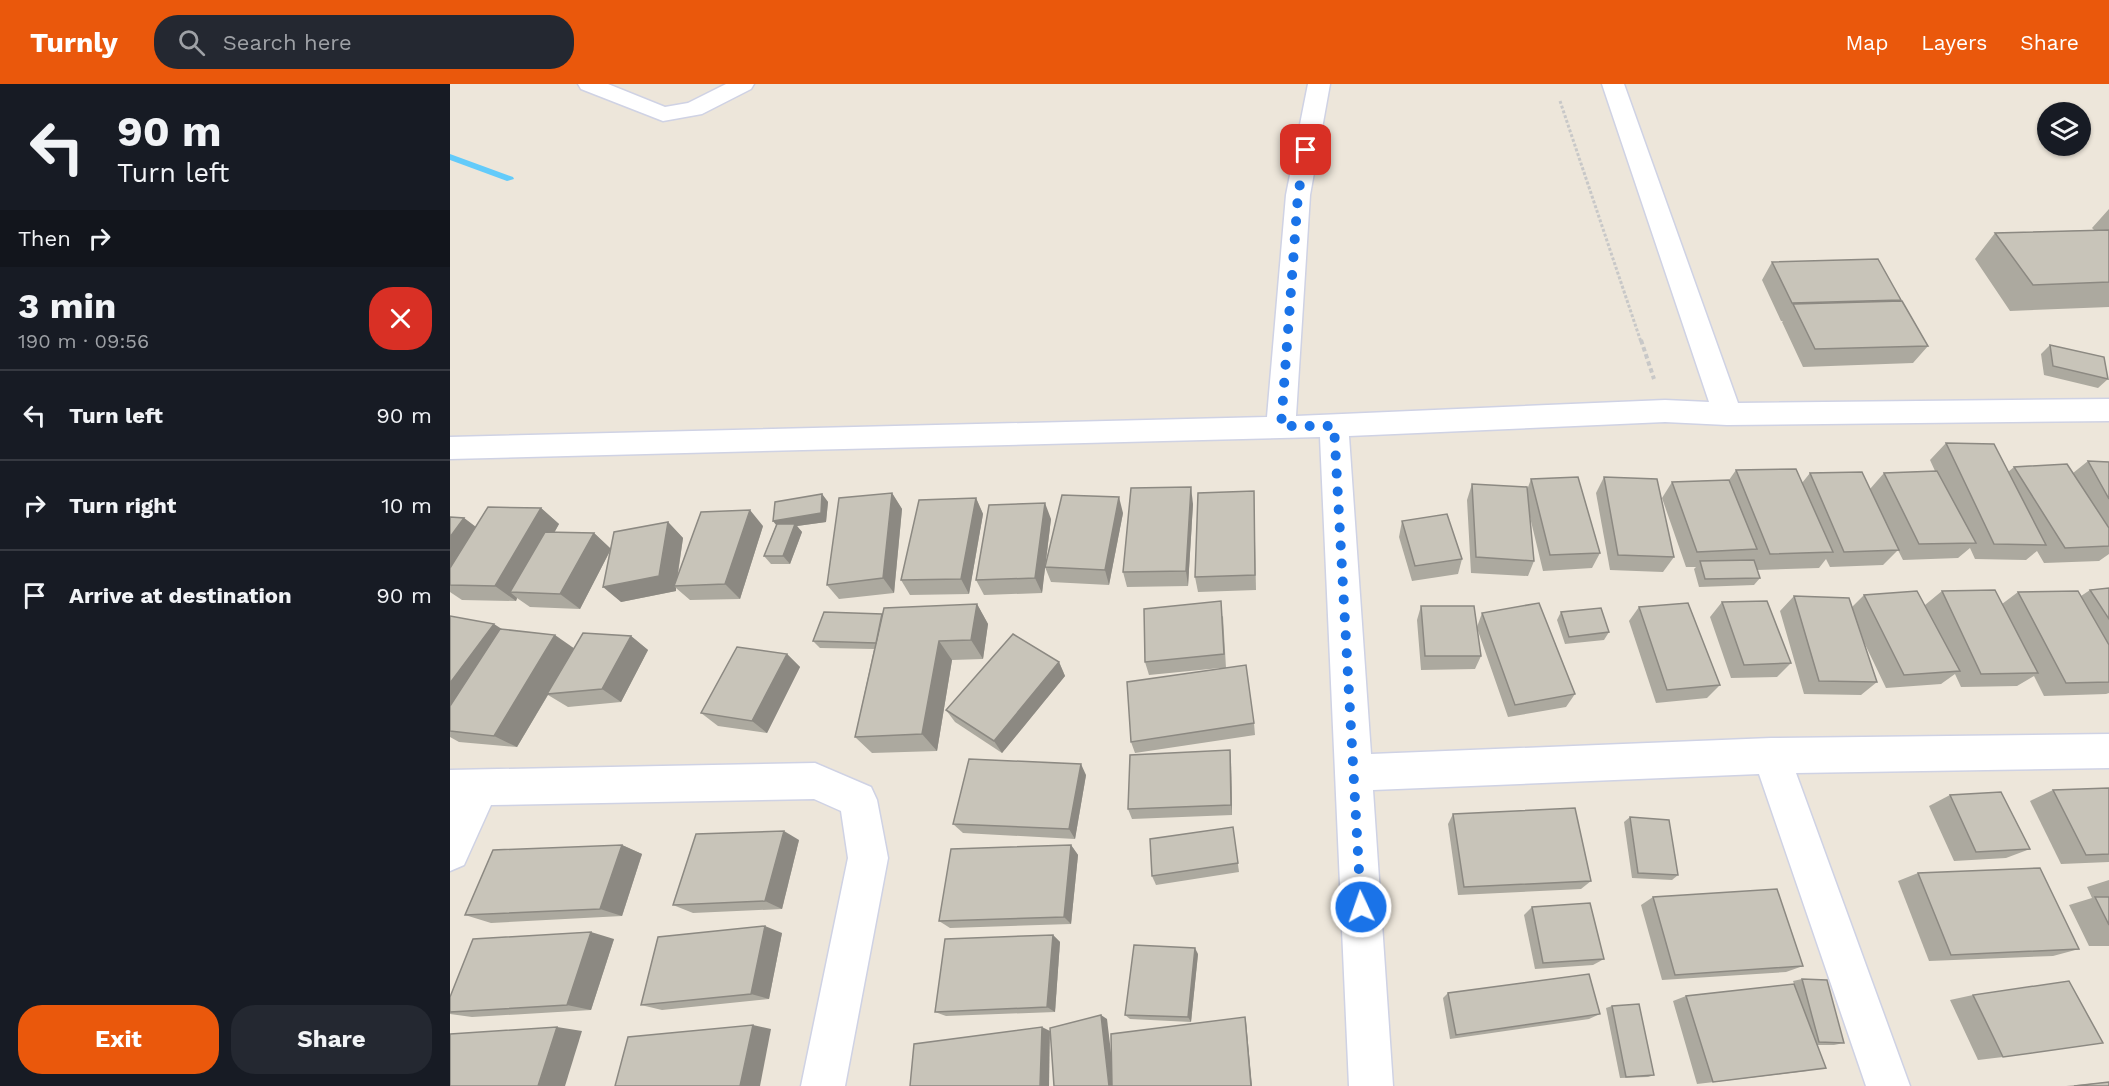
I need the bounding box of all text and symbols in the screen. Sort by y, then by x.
search box [154,15,574,69]
text: Turnly [30,26,118,59]
icon: search [175,26,208,59]
text: Search here [223,30,352,55]
text: Map [1845,30,1888,55]
text: Layers [1921,30,1987,55]
text: Share [2020,30,2079,55]
map controls [2037,102,2091,156]
button: layers [2037,102,2091,156]
text: 90 m [117,107,221,156]
icon: left [18,108,96,186]
pin [1280,124,1331,175]
icon: arrive [1289,133,1322,166]
text: Turn left [117,157,229,189]
icon: right [83,222,116,255]
text: Then [18,226,71,251]
text: 3 min [18,285,116,327]
button: close [369,287,432,350]
text: 190 m · 09:56 [18,329,149,353]
icon: left [18,399,51,432]
text: Turn left [69,403,163,428]
text: 90 m [376,403,432,428]
icon: right [18,489,51,522]
text: Turn right [69,493,176,518]
text: 10 m [381,493,432,518]
icon: arrive [18,579,51,612]
text: Arrive at destination [69,583,292,608]
text: 90 m [376,583,432,608]
position arrow [1329,875,1393,939]
button: Exit [18,1005,219,1074]
button: Share [231,1005,432,1074]

